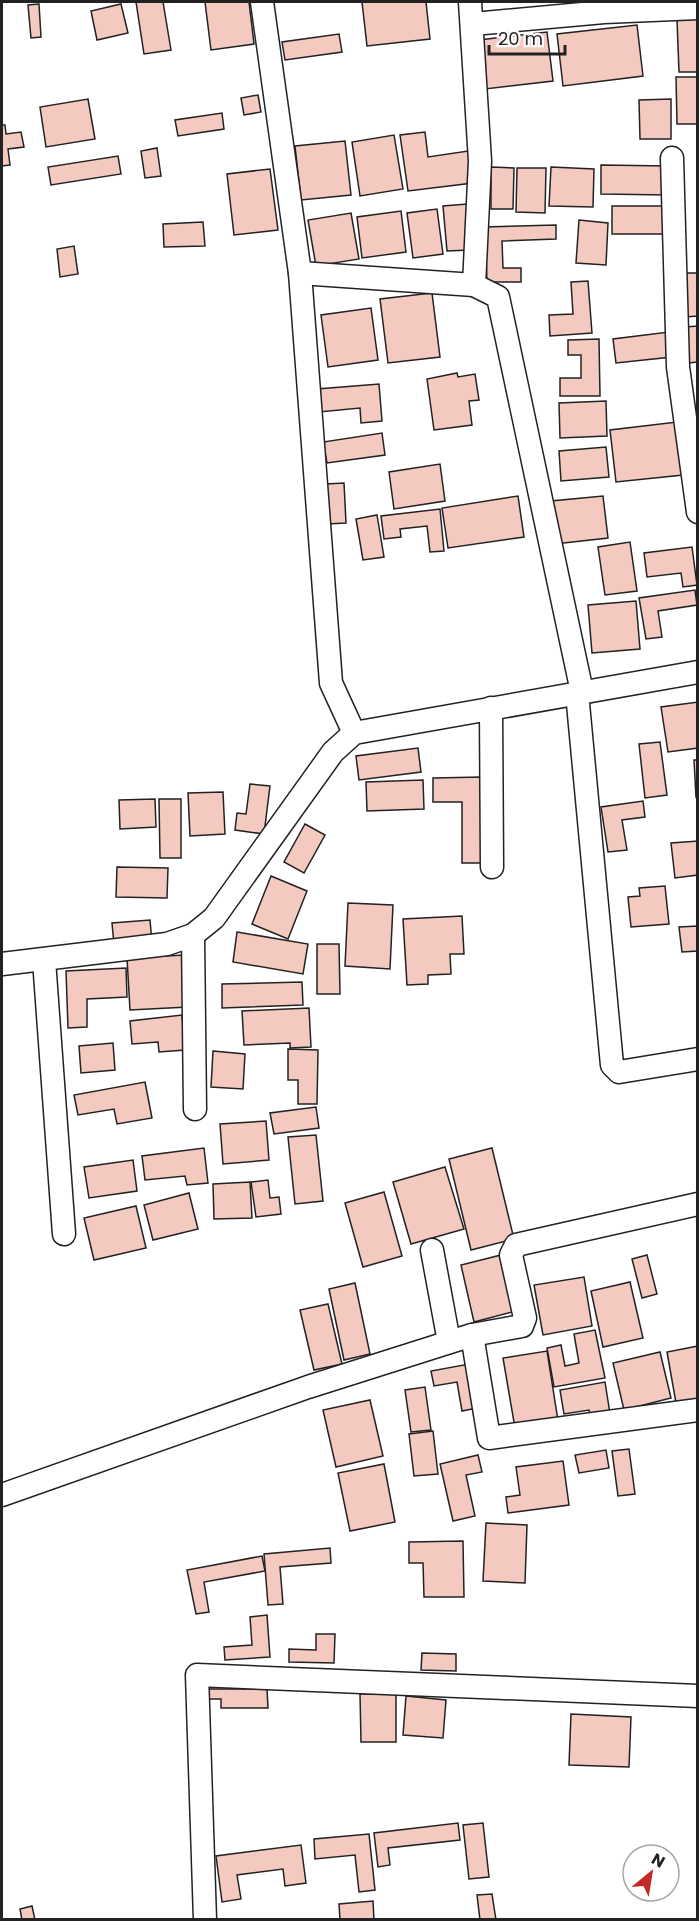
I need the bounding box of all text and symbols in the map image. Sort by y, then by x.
scale bar [489,18,566,56]
text: 20 m [498,26,543,51]
north arrow [621,1843,681,1903]
text: N [647,1847,669,1873]

